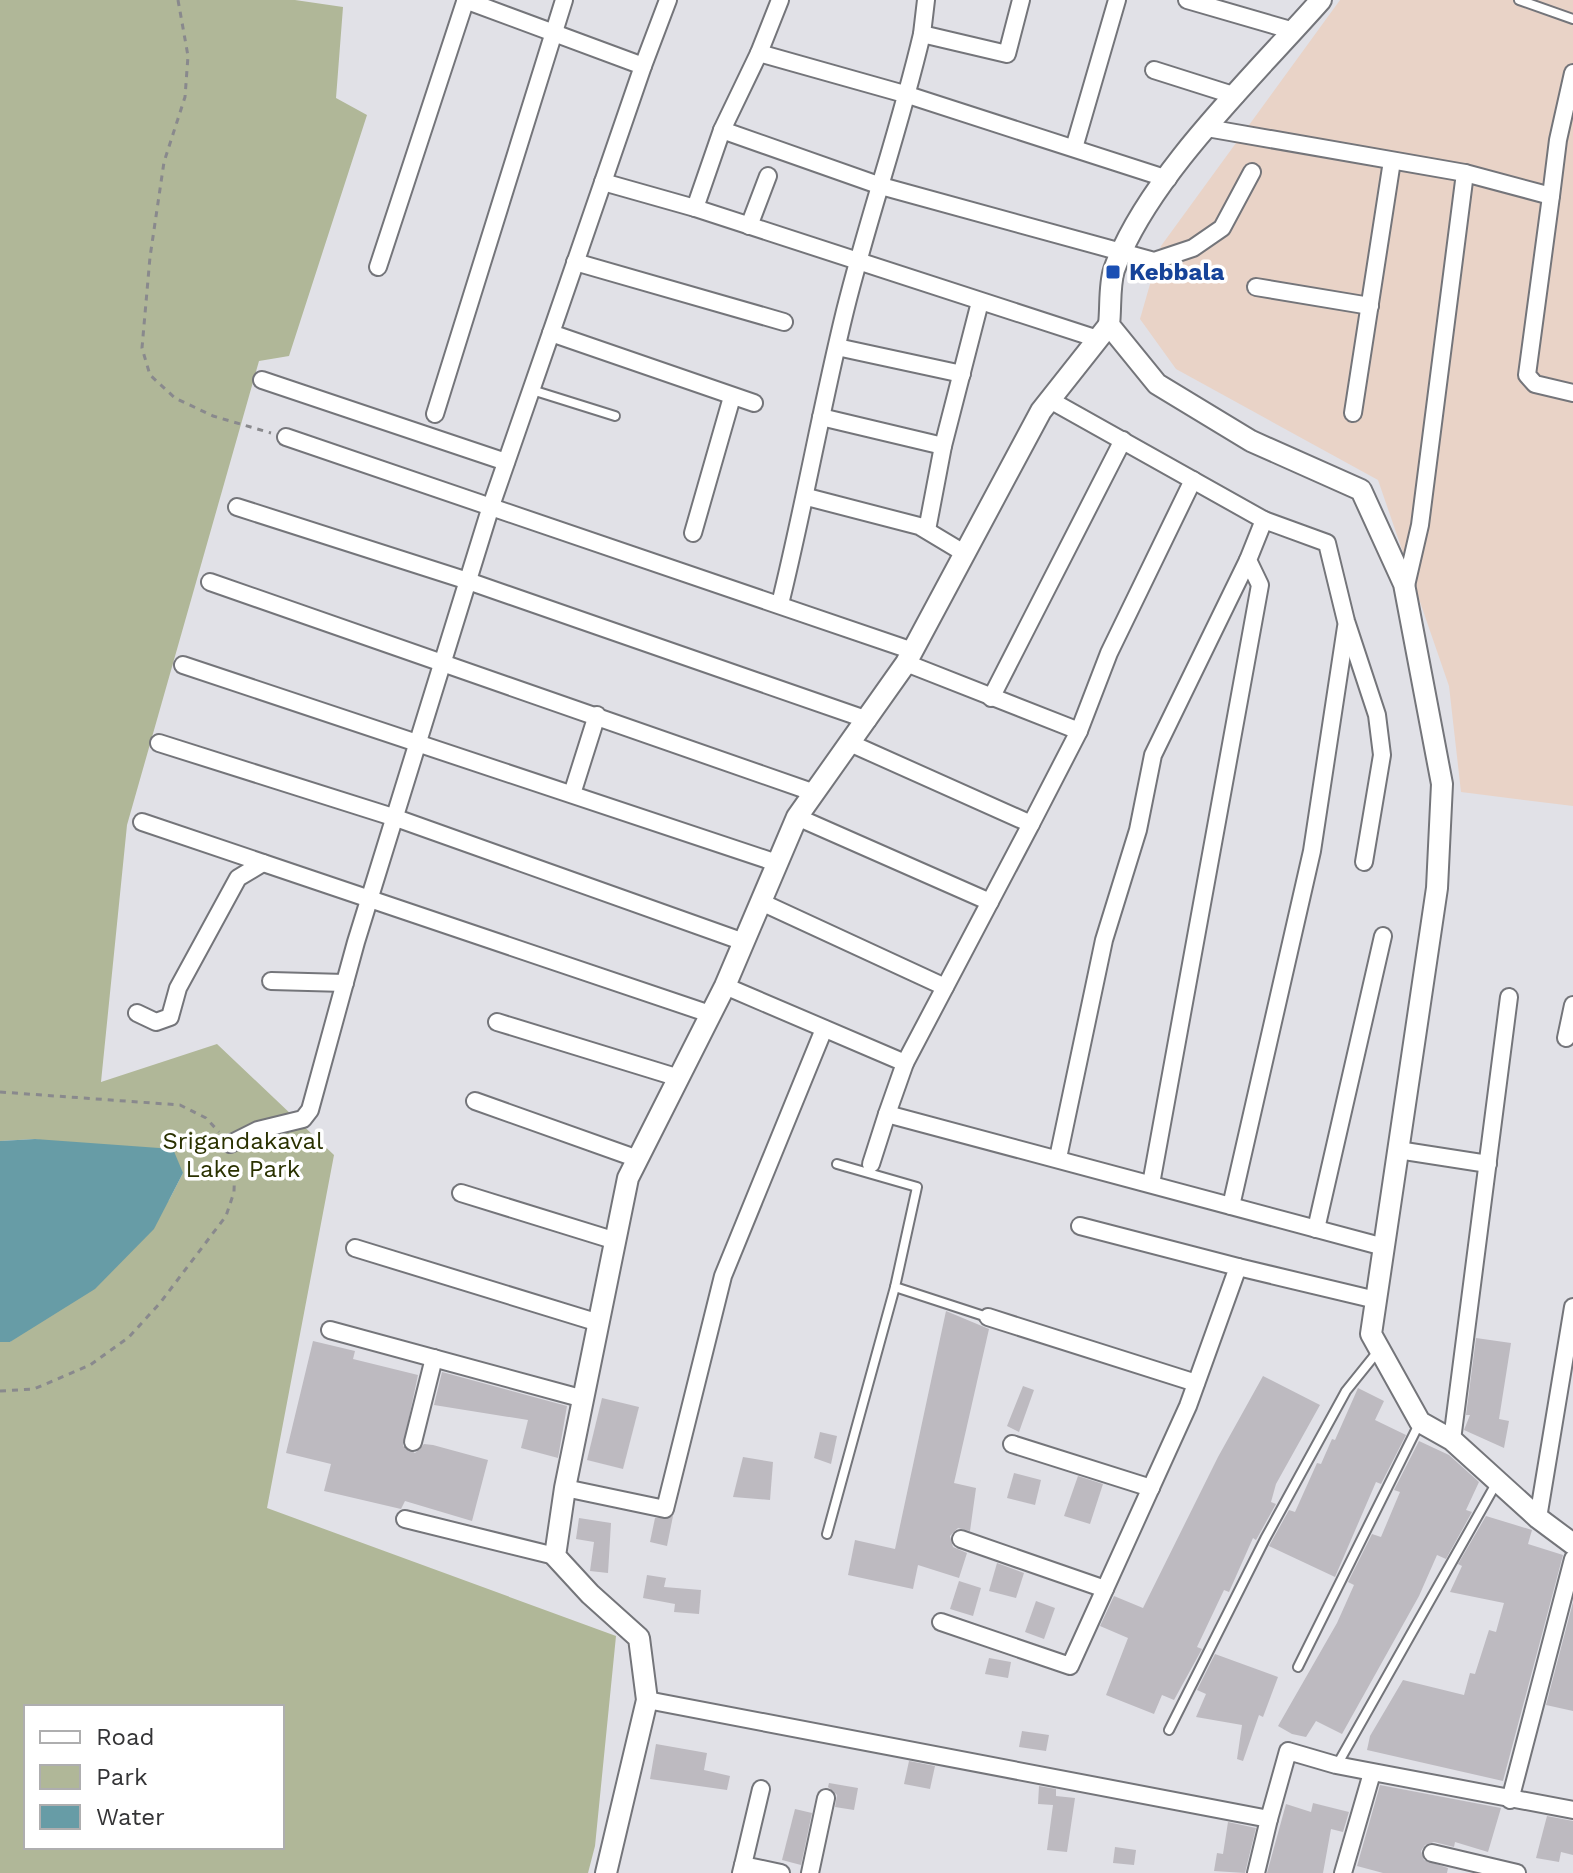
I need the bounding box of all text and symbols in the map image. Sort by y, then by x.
place label: Kebbala [1129,258,1224,286]
marker: Kebbala [1104,263,1122,281]
park label: Srigandakaval Lake Park [163,1127,324,1183]
legend [24,1705,284,1849]
text: Road [96,1723,155,1751]
text: Park [96,1763,148,1791]
text: Water [96,1803,165,1831]

